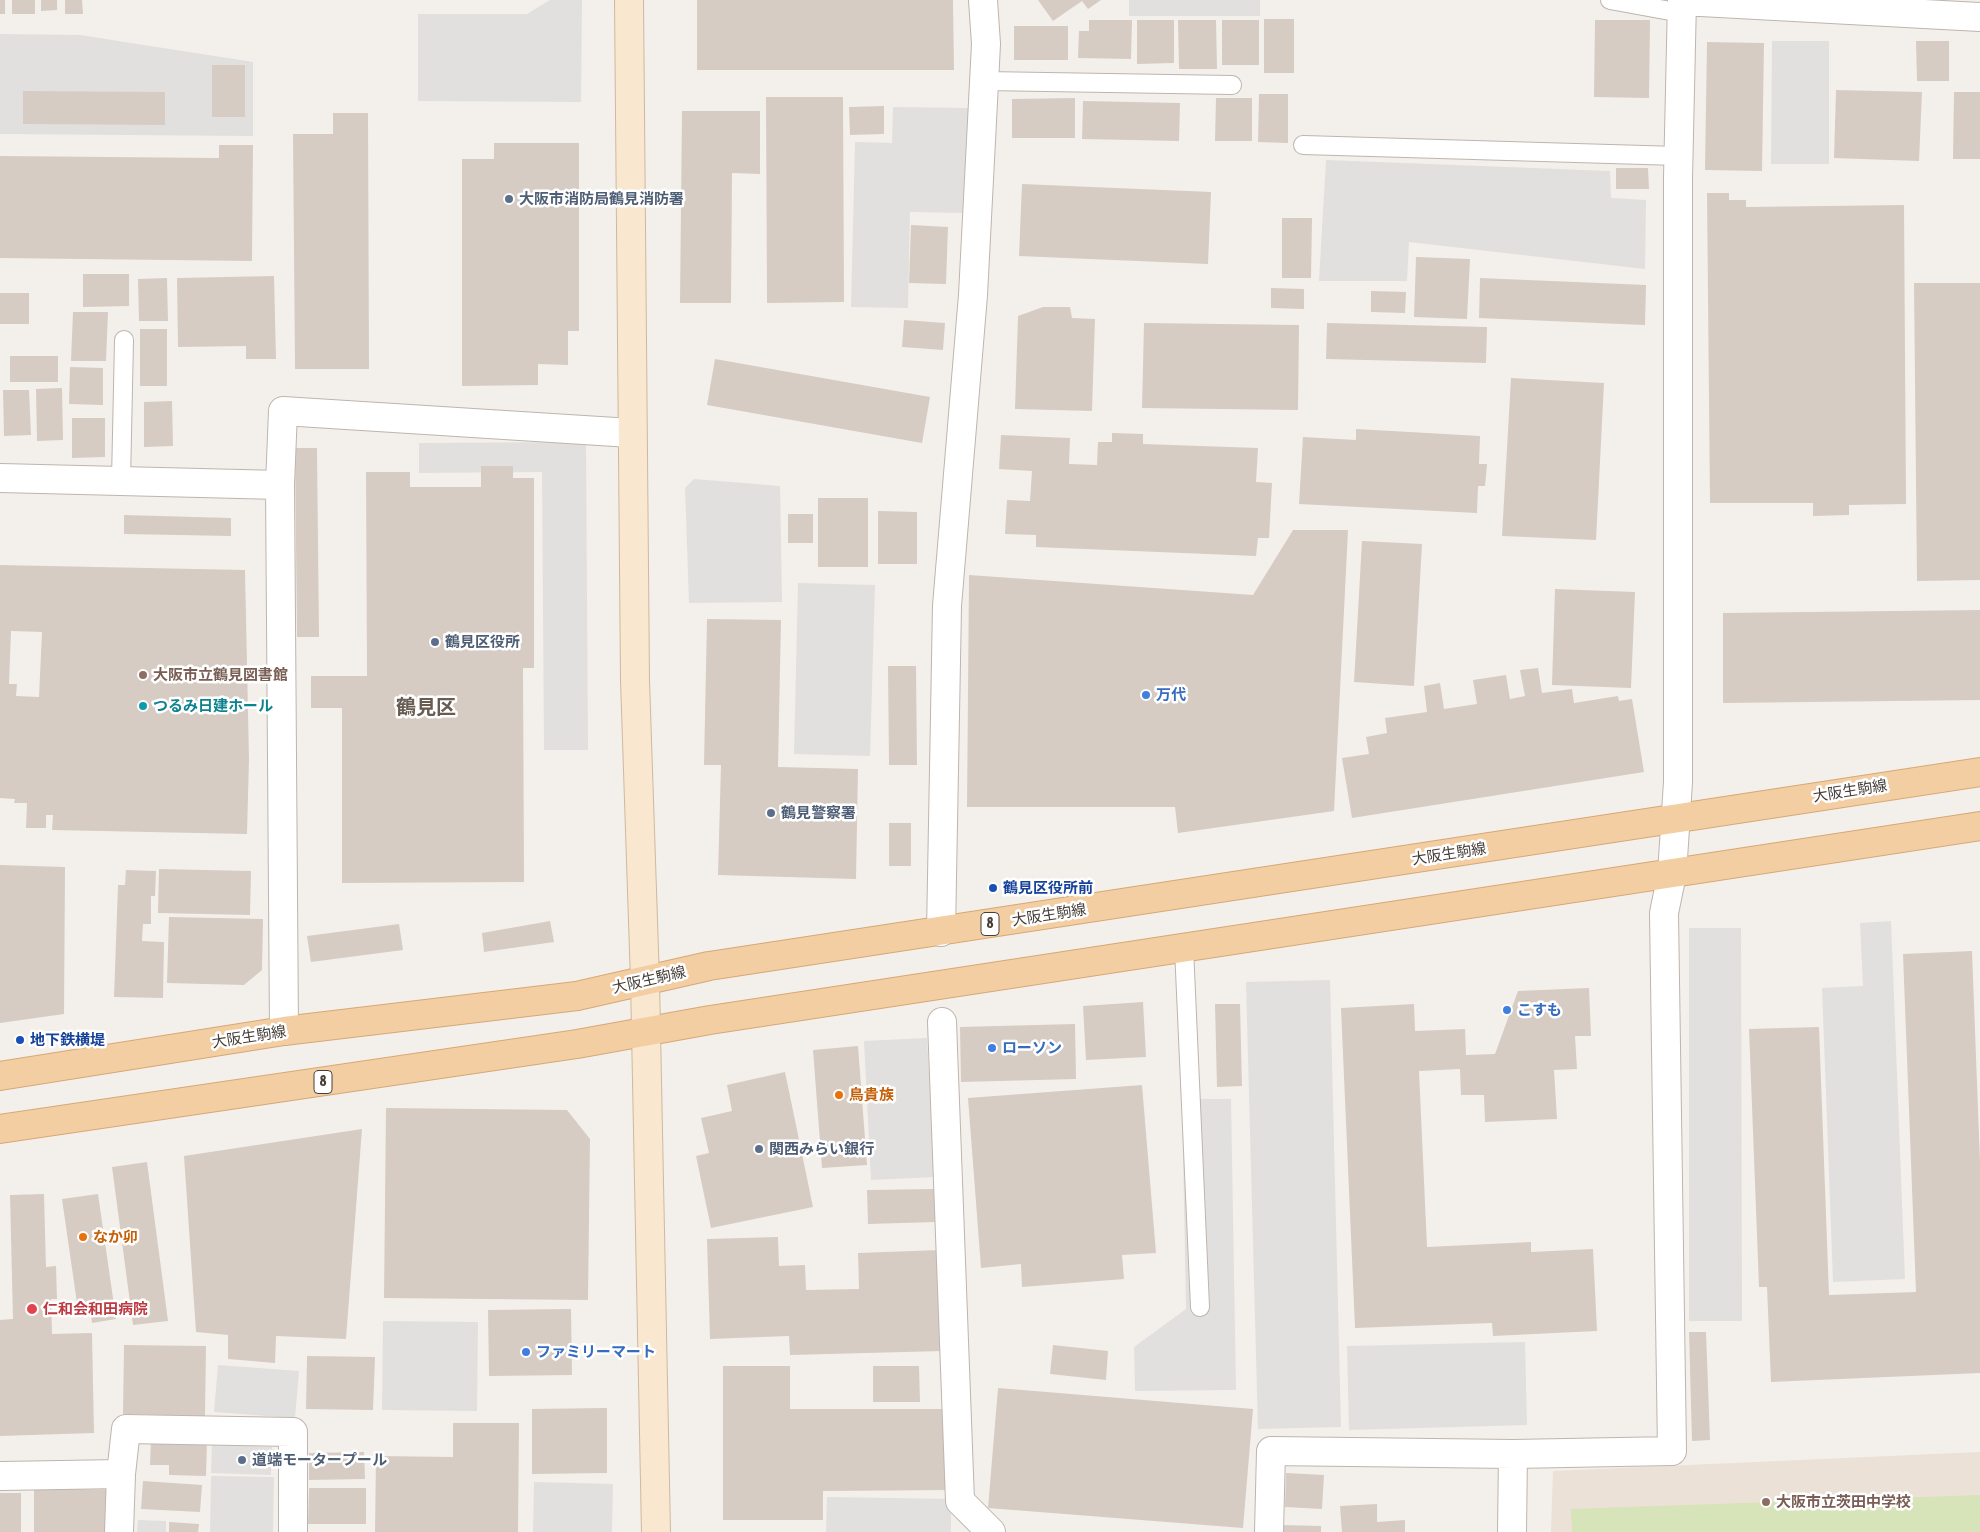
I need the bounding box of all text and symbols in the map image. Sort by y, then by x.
place label: 大阪市消防局鶴見消防署 [519,190,684,208]
marker: 大阪市消防局鶴見消防署 [503,193,515,205]
place label: 鶴見区役所 [445,633,520,651]
marker: 鶴見区役所 [429,636,441,648]
place label: 大阪市立鶴見図書館 [153,666,288,684]
marker: 大阪市立鶴見図書館 [137,669,149,681]
place label: 万代 [1156,686,1186,704]
marker: 万代 [1140,689,1152,701]
district label: 鶴見区 [396,696,456,720]
place label: つるみ日建ホール [153,697,273,715]
marker: つるみ日建ホール [137,700,149,712]
street label: 大阪生駒線 [1812,776,1888,806]
place label: 鶴見警察署 [781,804,856,822]
marker: 鶴見警察署 [765,807,777,819]
street label: 大阪生駒線 [1411,839,1487,869]
place label: 鶴見区役所前 [1003,879,1093,897]
marker: 鶴見区役所前 [987,882,999,894]
street label: 大阪生駒線 [1011,900,1087,930]
road number: 8 [981,912,999,936]
street label: 大阪生駒線 [610,963,688,997]
place label: こすも [1517,1001,1562,1019]
marker: こすも [1501,1004,1513,1016]
street label: 大阪生駒線 [211,1022,287,1052]
place label: 地下鉄横堤 [30,1031,105,1049]
marker: 地下鉄横堤 [14,1034,26,1046]
place label: ローソン [1002,1039,1062,1057]
marker: ローソン [986,1042,998,1054]
road number: 8 [314,1070,332,1094]
place label: 鳥貴族 [849,1086,894,1104]
marker: 鳥貴族 [833,1089,845,1101]
place label: 関西みらい銀行 [769,1140,874,1158]
marker: 関西みらい銀行 [753,1143,765,1155]
place label: なか卯 [93,1228,138,1246]
marker: なか卯 [77,1231,89,1243]
place label: 仁和会和田病院 [43,1300,148,1318]
marker: 仁和会和田病院 [25,1302,39,1316]
place label: ファミリーマート [536,1343,656,1361]
marker: ファミリーマート [520,1346,532,1358]
place label: 道端モータープール [252,1451,387,1469]
marker: 道端モータープール [236,1454,248,1466]
place label: 大阪市立茨田中学校 [1776,1493,1911,1511]
marker: 大阪市立茨田中学校 [1760,1496,1772,1508]

